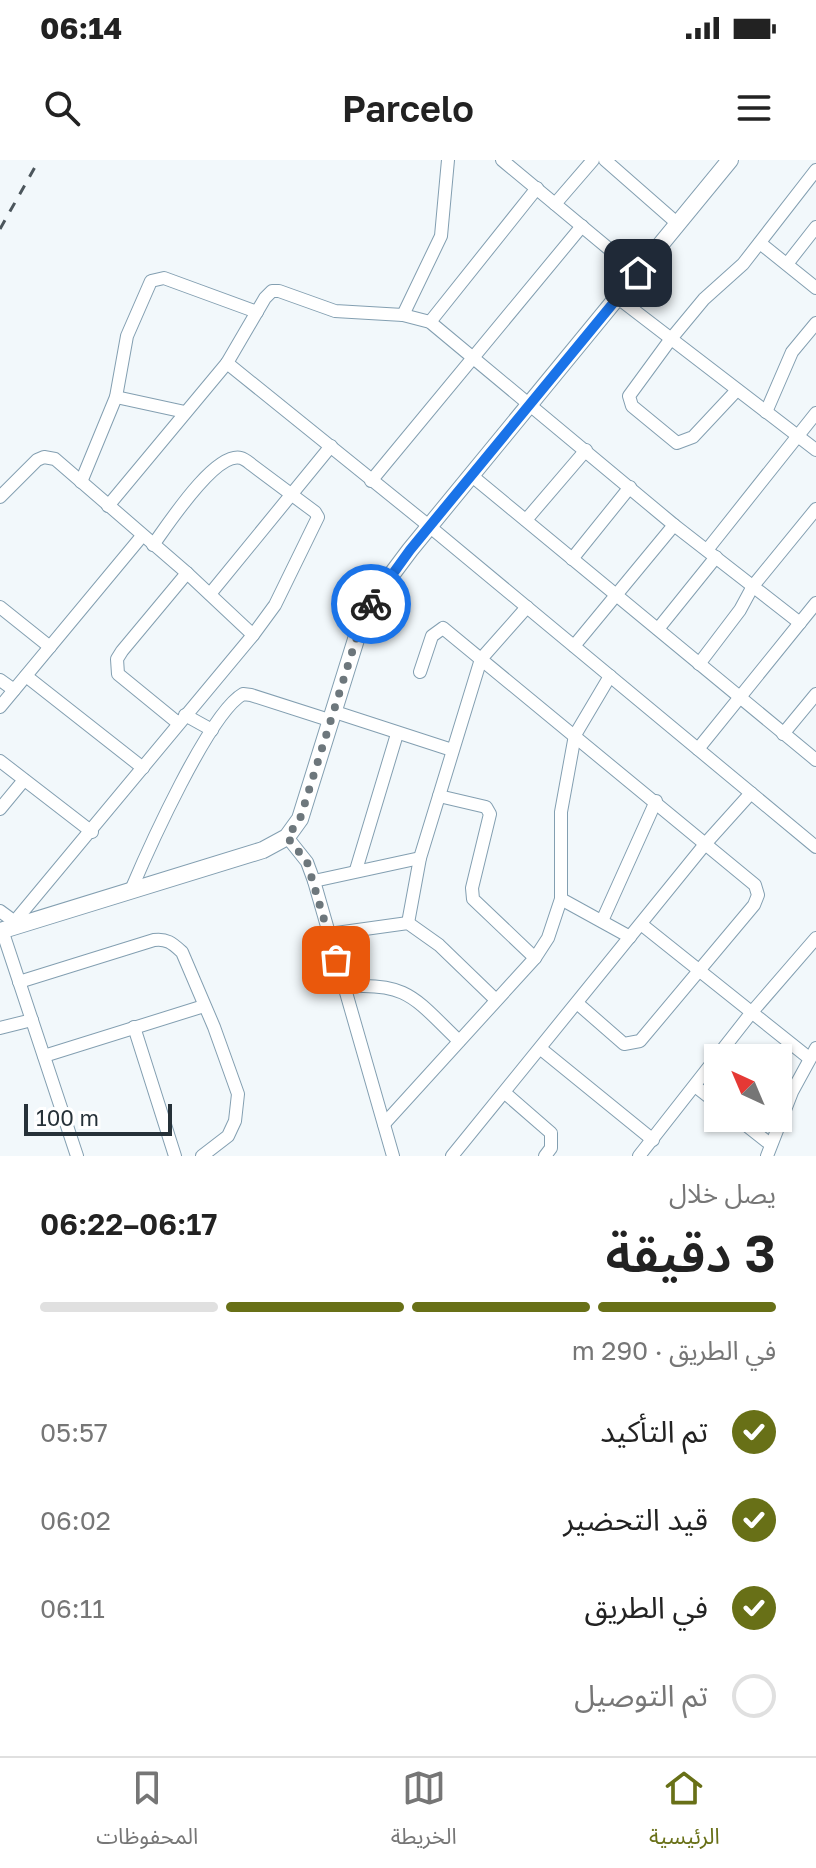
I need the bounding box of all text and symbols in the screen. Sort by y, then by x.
text: 06:14 [40,10,122,46]
icon: search [40,86,84,130]
icon: menu [732,86,776,130]
text: Parcelo [342,87,474,130]
pin [604,239,672,307]
icon: home [616,251,660,295]
courier [331,564,411,644]
icon: bike [349,582,393,626]
pin [302,926,370,994]
icon: bag [314,938,358,982]
north arrow [704,1044,792,1132]
map controls [704,1044,792,1132]
scale bar [24,1100,172,1136]
text: 100 m [36,1104,99,1131]
text: يصل خلال [669,1178,776,1209]
text: 06:17–06:22 [40,1206,218,1242]
text: 3 دقيقة [605,1221,776,1283]
text: في الطريق · 290 m [572,1335,776,1366]
icon: check [732,1410,776,1454]
text: تم التأكيد [600,1413,708,1449]
text: 05:57 [40,1417,108,1448]
icon: check [732,1498,776,1542]
text: قيد التحضير [563,1501,708,1537]
text: 06:02 [40,1505,111,1536]
icon: check [732,1586,776,1630]
text: في الطريق [585,1589,708,1625]
text: 06:11 [40,1593,105,1624]
text: تم التوصيل [574,1677,708,1713]
tab: المحفوظات [96,1766,198,1860]
tab: الخريطة [391,1766,457,1860]
tab: الرئيسية [649,1766,720,1860]

